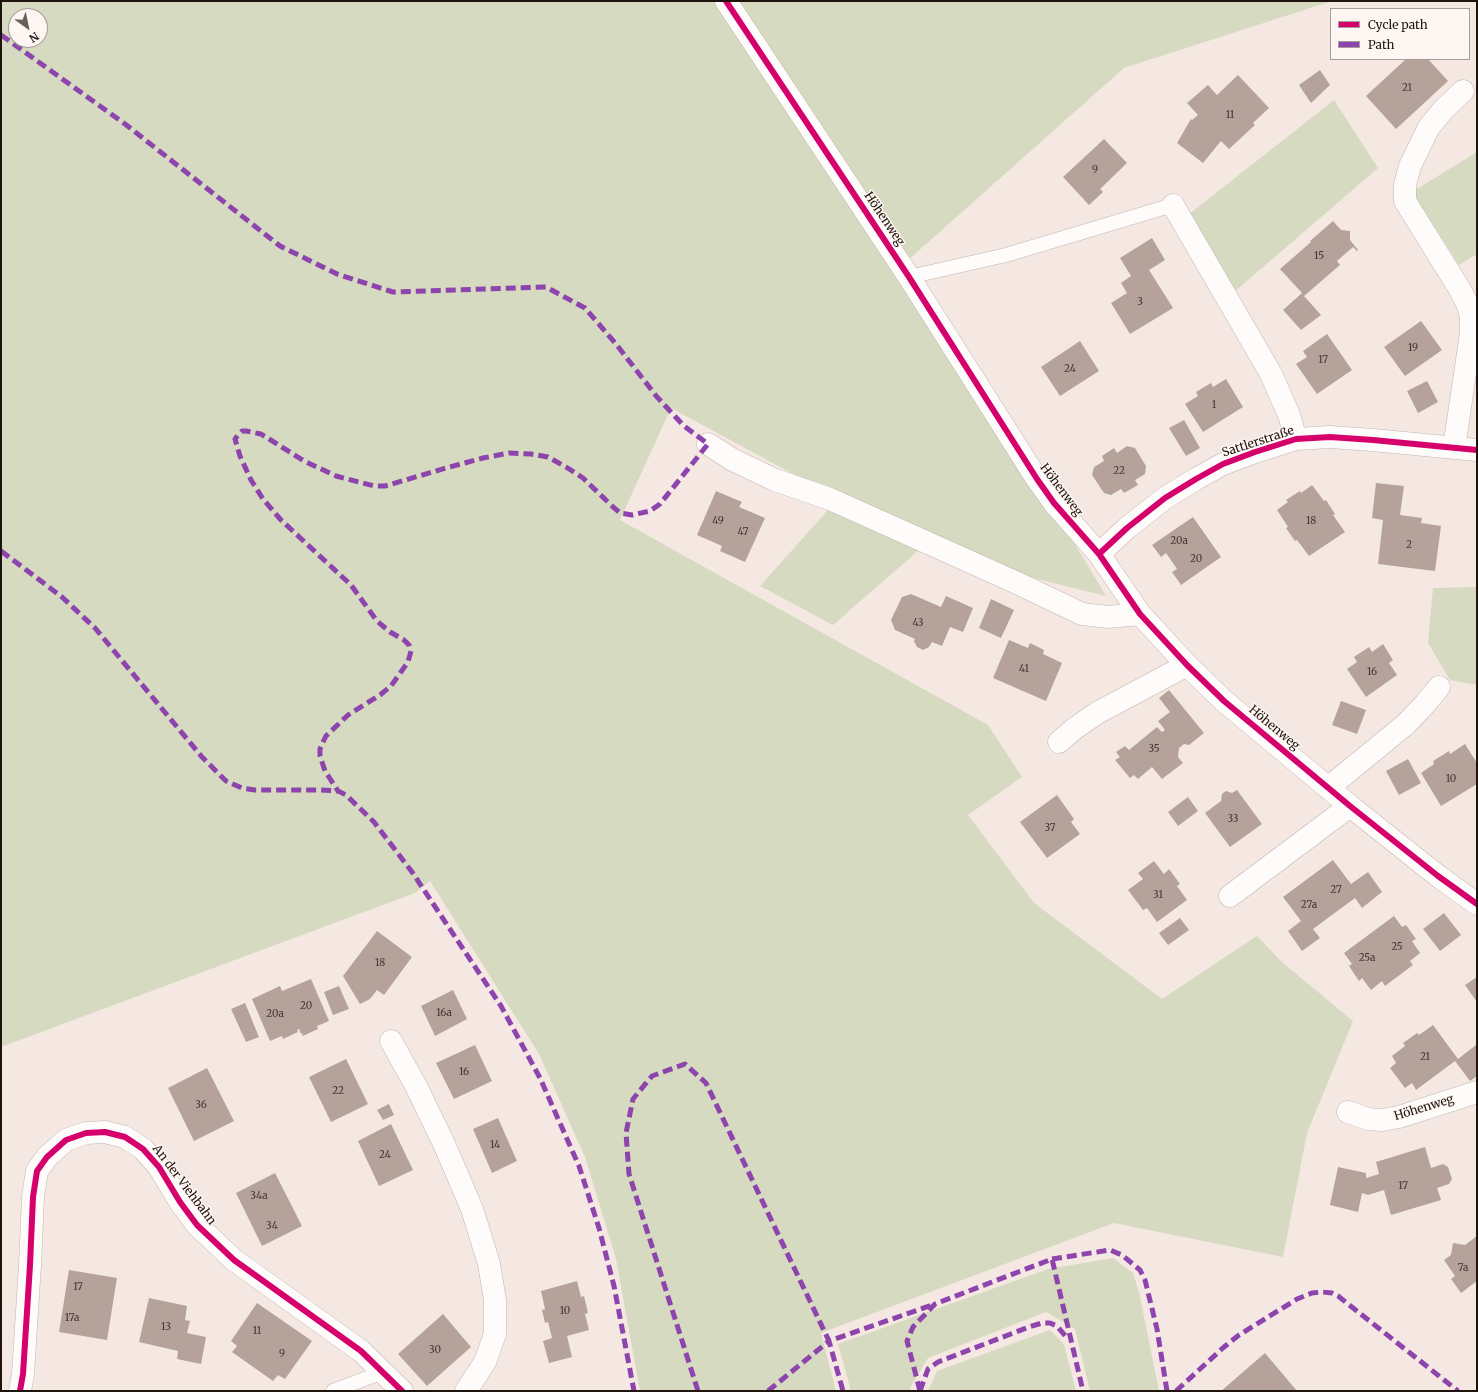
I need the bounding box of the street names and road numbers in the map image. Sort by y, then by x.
street label: Höhenweg [861,189,907,249]
street label: Sattlerstraße [1220,424,1296,460]
street label: Höhenweg [1037,461,1085,519]
street label: Höhenweg [1246,703,1302,753]
street label: Höhenweg [1392,1092,1456,1124]
street label: An der Viehbahn [149,1142,219,1228]

